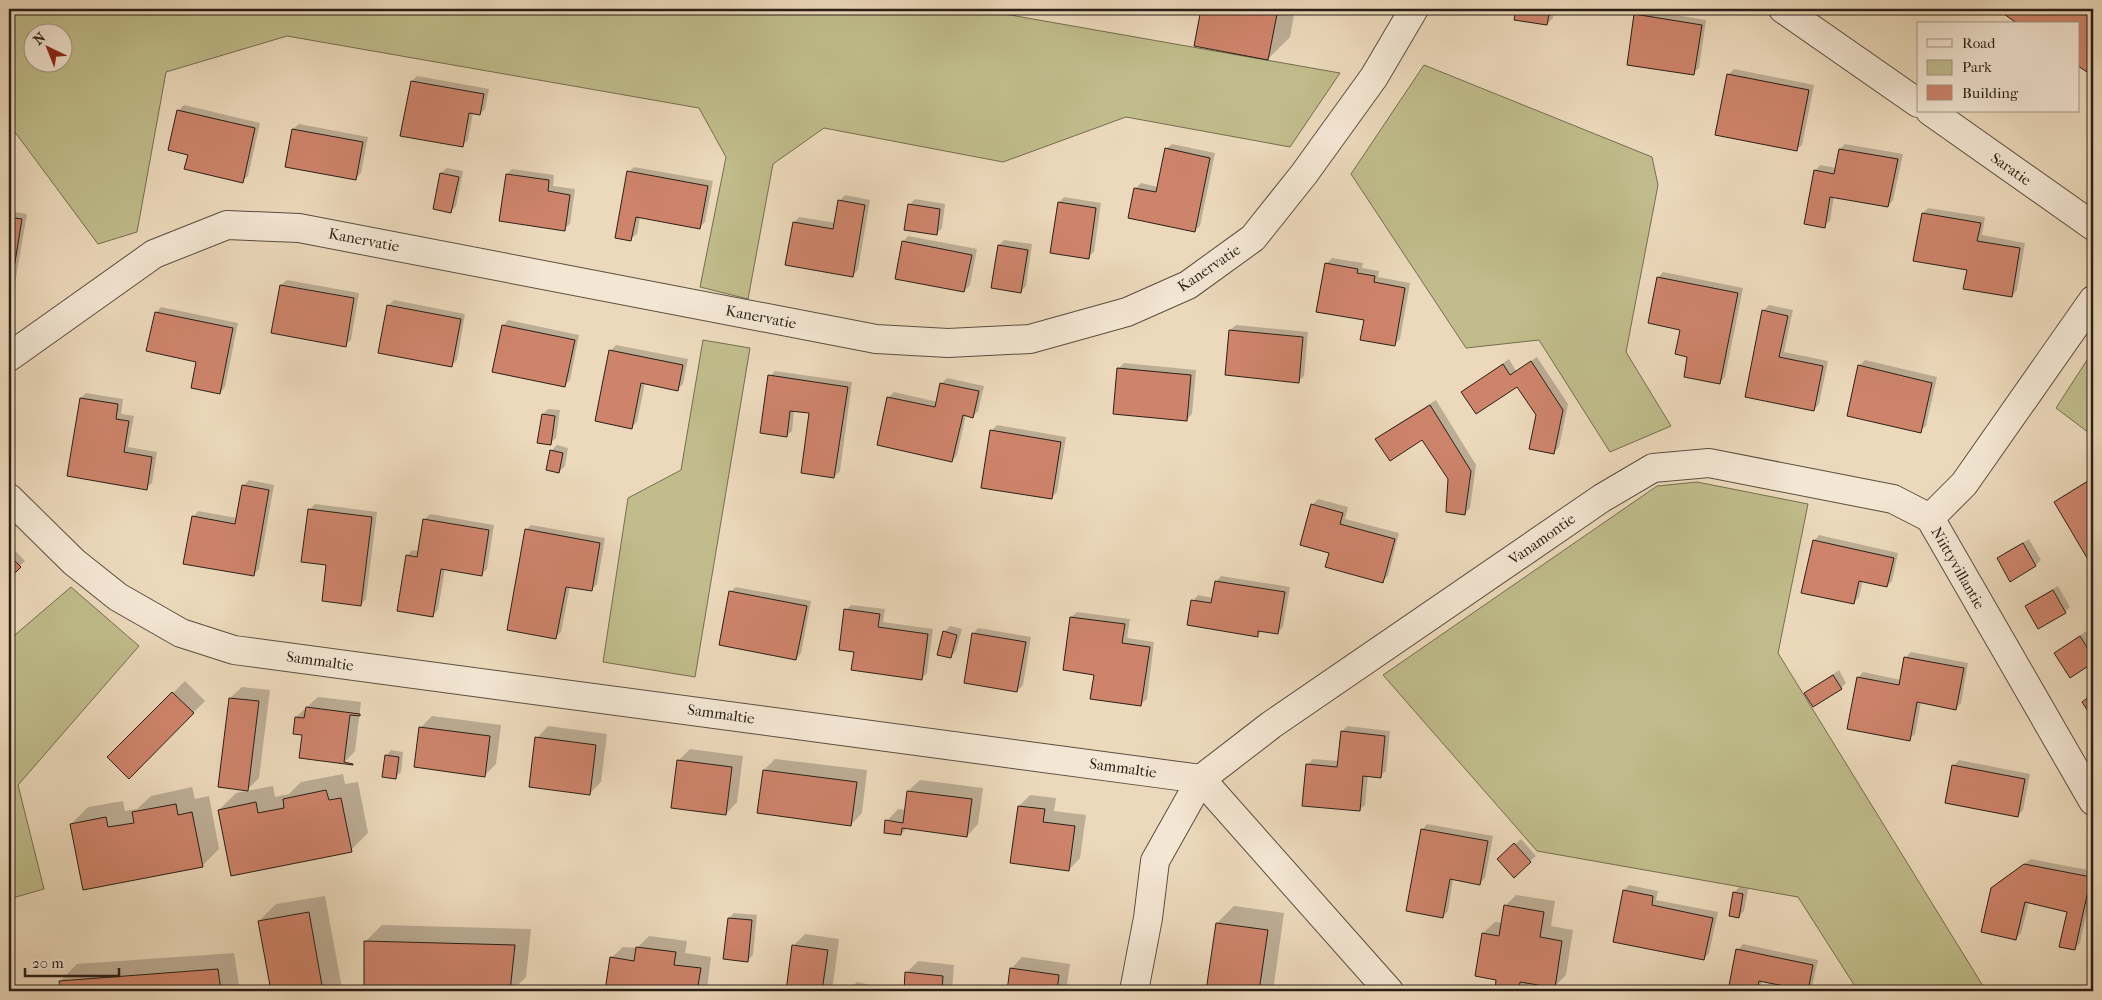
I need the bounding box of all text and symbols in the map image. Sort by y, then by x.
north arrow [22,22,72,72]
legend [1917,22,2080,112]
text: N [30,29,49,49]
text: Road [1962,34,1996,52]
text: Park [1962,58,1992,76]
text: Building [1962,84,2019,102]
street label: Saratie [1987,149,2035,190]
street label: Kanervatie [327,224,402,256]
street label: Kanervatie [1174,240,1244,296]
street label: Kanervatie [724,301,799,333]
street label: Vanamontie [1504,509,1579,569]
street label: Niittyvillantie [1927,524,1989,613]
street label: Sammaltie [285,647,355,675]
street label: Sammaltie [686,700,756,728]
street label: Sammaltie [1088,754,1158,782]
scale bar [25,945,119,977]
text: 20 m [32,954,64,972]

